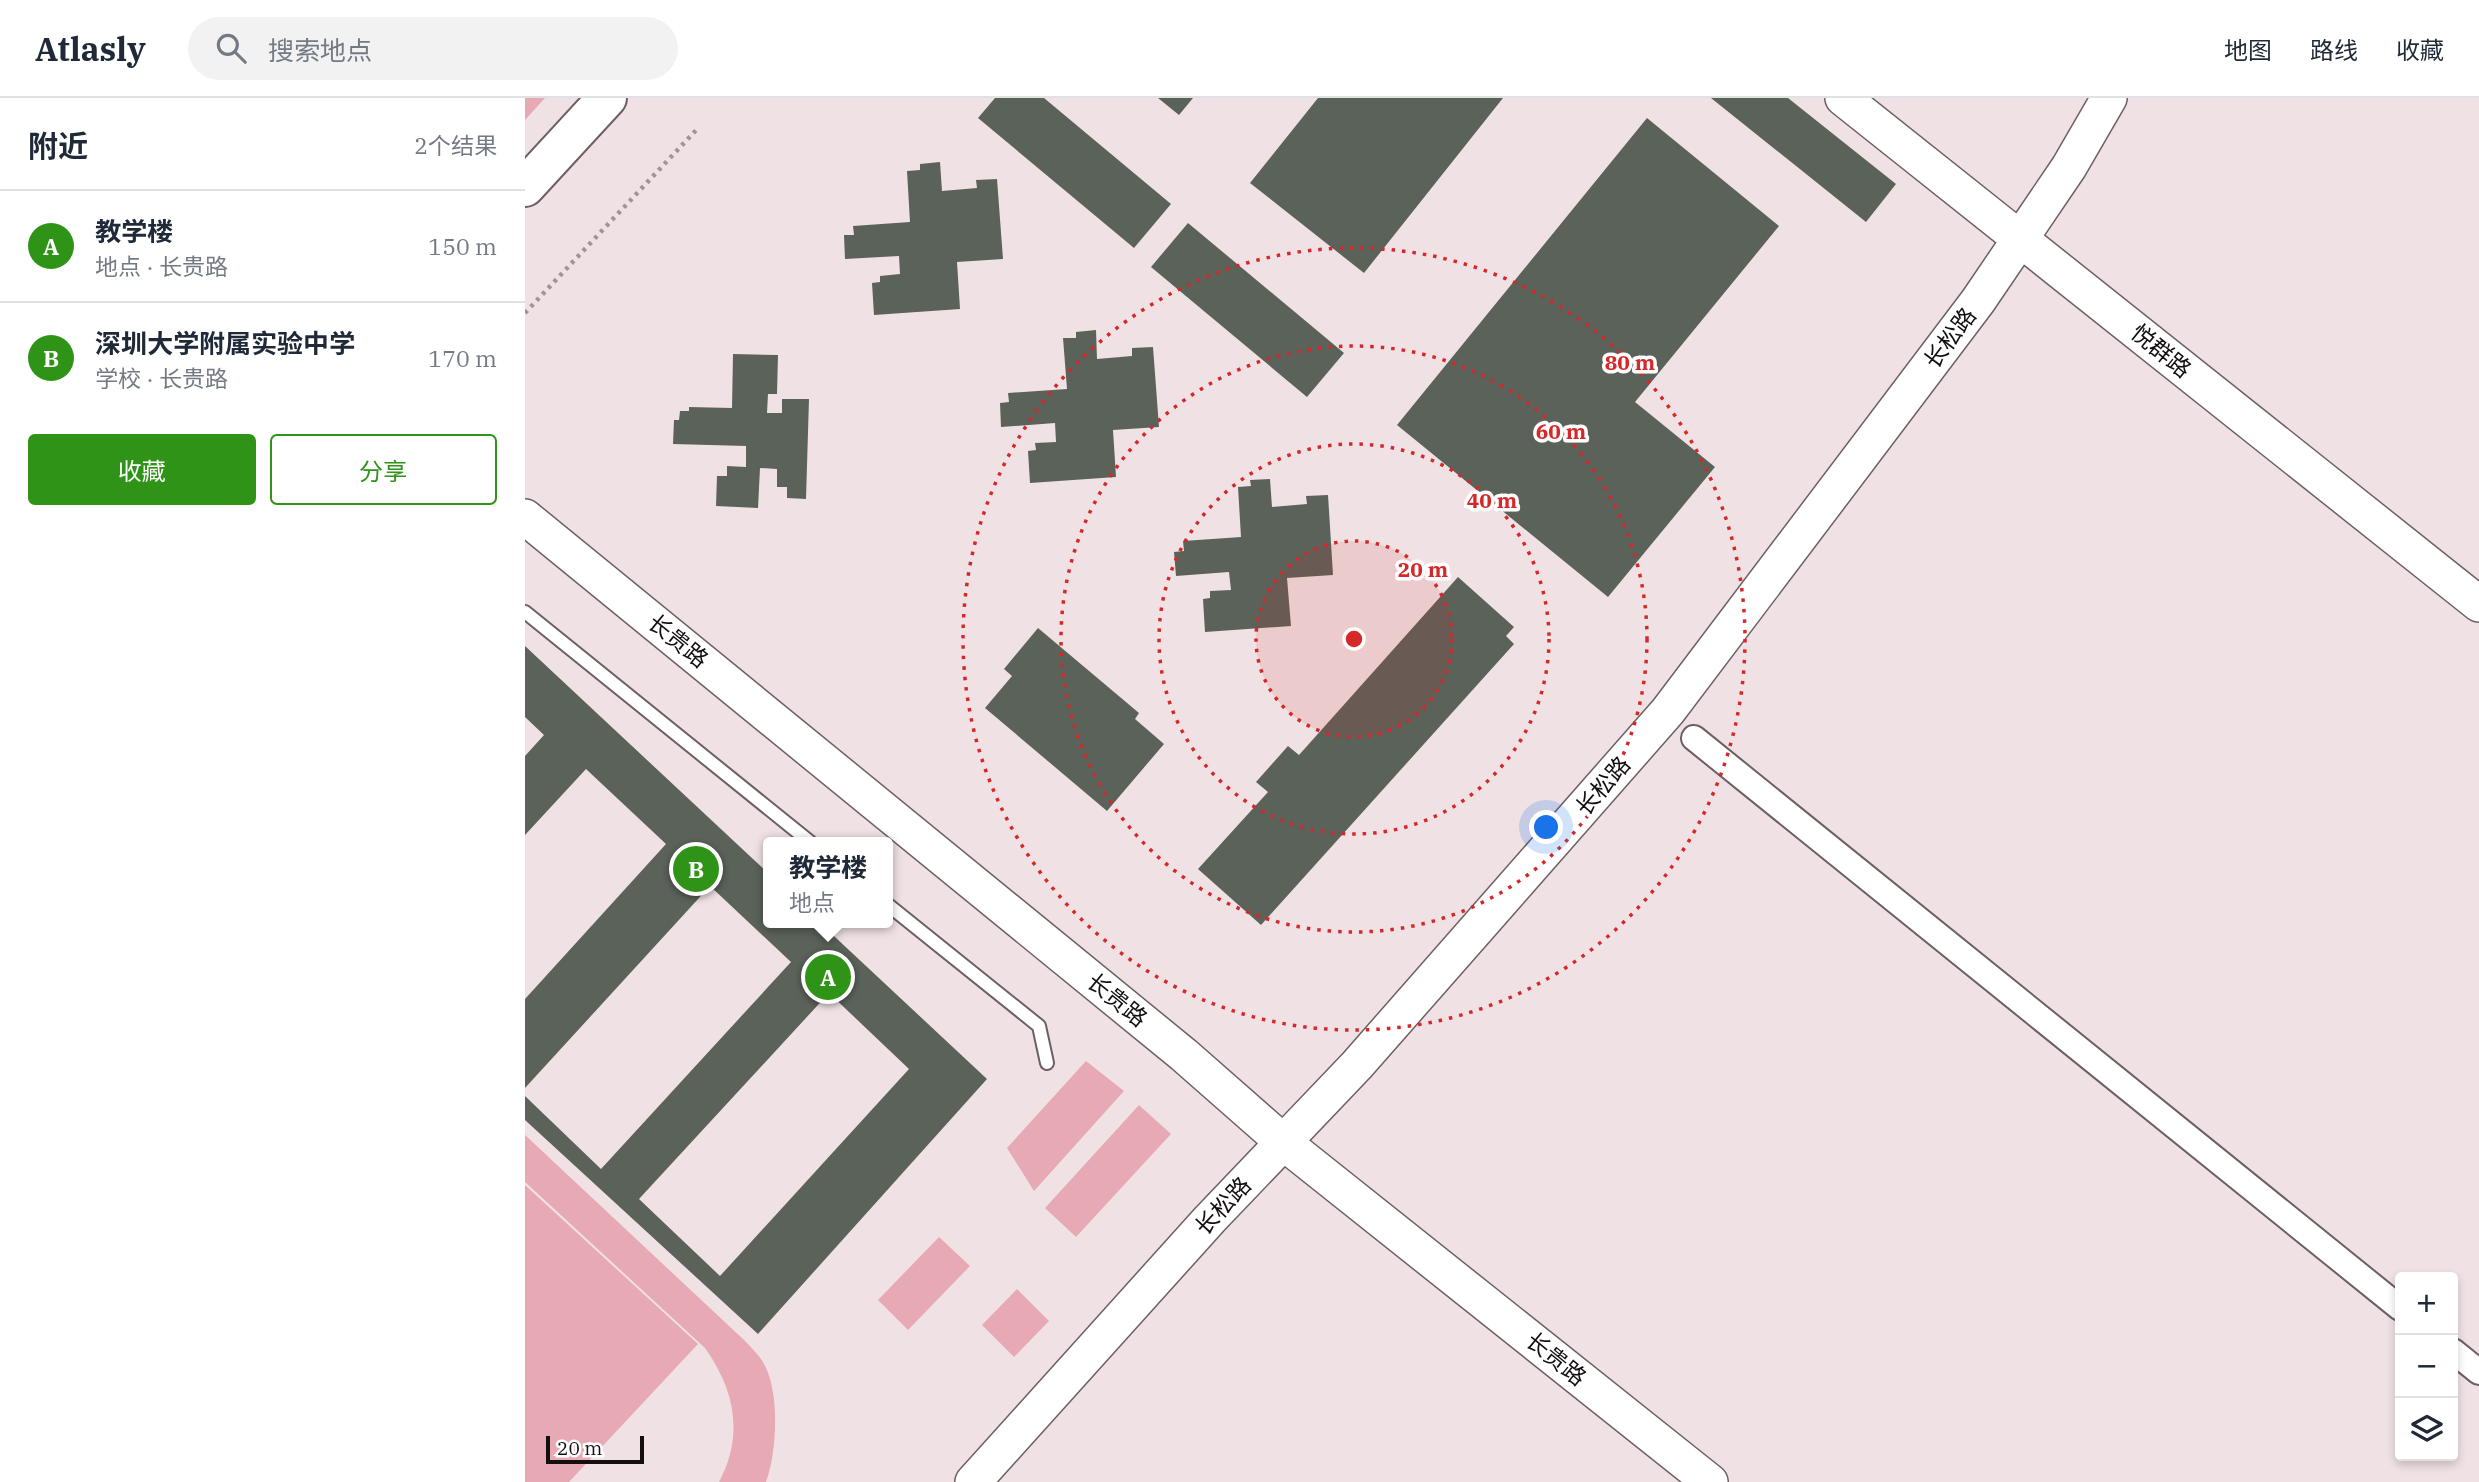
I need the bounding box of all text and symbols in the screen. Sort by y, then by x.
search box [188,17,678,80]
text: Atlasly [35,27,146,70]
icon: search [212,29,250,67]
text: 搜索地点 [268,33,372,67]
text: 地图 [2224,34,2272,66]
text: 路线 [2310,34,2358,66]
text: 收藏 [2396,34,2444,66]
text: 附近 [28,126,88,165]
text: 2个结果 [414,130,497,160]
text: 教学楼 [95,214,173,248]
text: A [43,231,59,261]
text: 150 m [428,231,497,261]
text: 地点 · 长贵路 [95,251,228,281]
street label: 长松路 [1916,301,1982,374]
street label: 悦群路 [2125,317,2198,384]
text: 深圳大学附属实验中学 [95,326,355,360]
text: B [43,343,59,373]
text: 170 m [428,343,497,373]
text: 80 m [1605,348,1655,376]
text: 学校 · 长贵路 [95,363,228,393]
text: 60 m [1536,417,1586,445]
button: 收藏 [28,434,256,505]
button: 分享 [270,434,497,505]
text: 40 m [1467,486,1517,514]
text: 20 m [1398,555,1448,583]
street label: 长贵路 [642,607,715,674]
centre of rings [1342,627,1366,651]
street label: 长松路 [1568,749,1636,821]
your location [1529,810,1563,844]
popup [763,837,893,928]
pin: B [673,843,719,895]
text: 教学楼 [789,850,867,884]
text: 地点 [789,887,835,917]
pin: A [805,951,851,1003]
street label: 长贵路 [1081,966,1154,1033]
street label: 长松路 [1188,1170,1257,1241]
map controls [2395,1272,2458,1461]
button: + [2395,1272,2458,1335]
street label: 长贵路 [1520,1325,1593,1392]
button: − [2395,1335,2458,1398]
button: layers [2395,1398,2458,1461]
scale bar [546,1433,644,1465]
text: 20 m [557,1436,602,1460]

